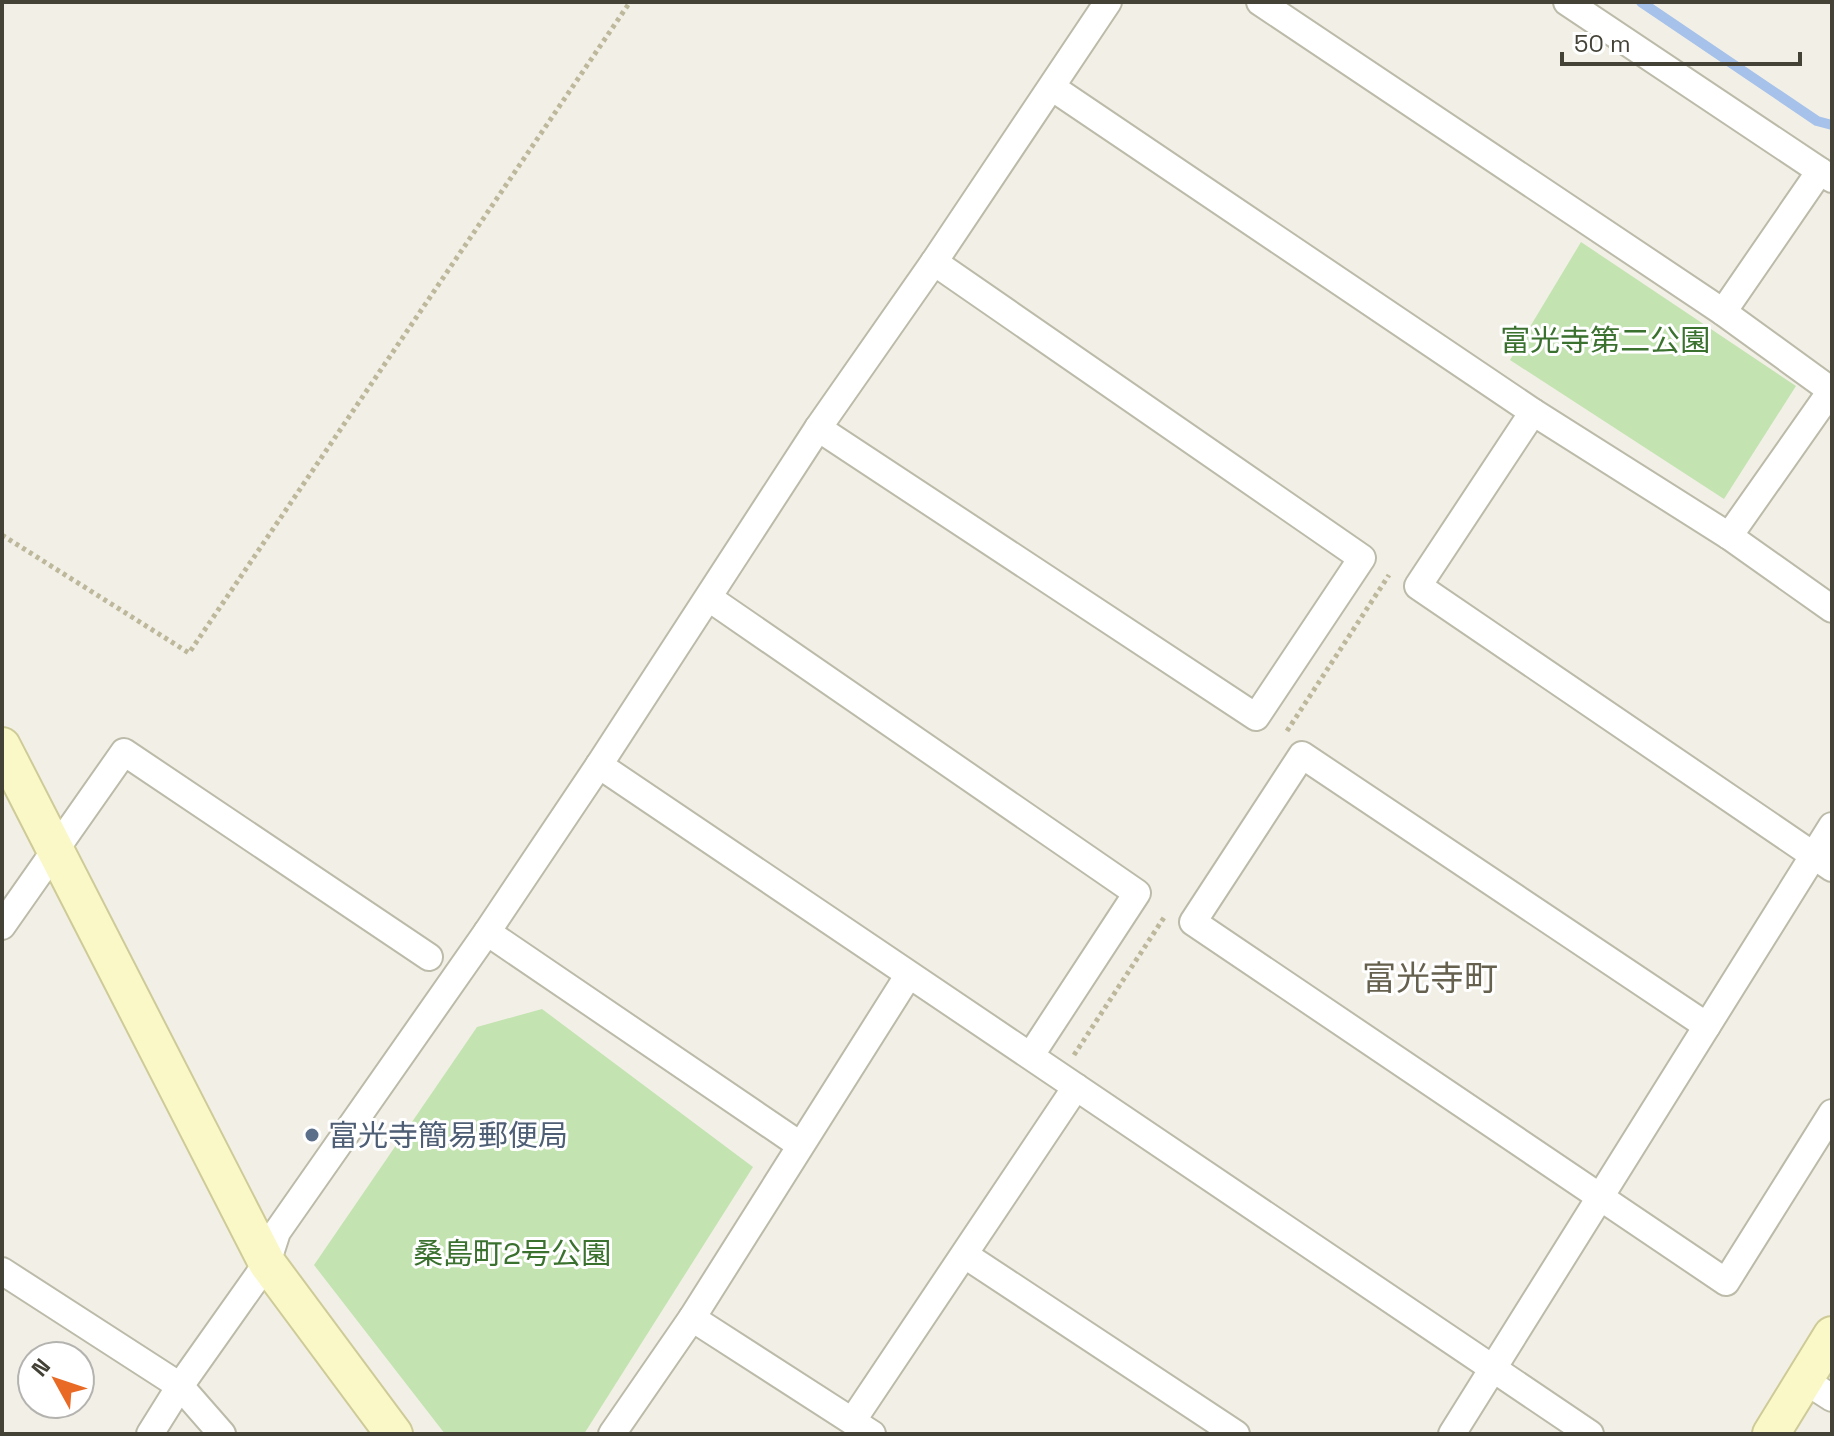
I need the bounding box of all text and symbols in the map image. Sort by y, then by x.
scale bar [1562,16,1800,66]
text: 50 m [1574,28,1631,59]
park label: 富光寺第二公園 [1500,321,1710,360]
district label: 富光寺町 [1362,957,1498,1000]
place label: 富光寺簡易郵便局 [328,1116,568,1155]
marker: 富光寺簡易郵便局 [303,1126,321,1144]
park label: 桑島町2号公園 [413,1234,611,1273]
north arrow [16,1340,96,1420]
text: N [25,1352,56,1382]

